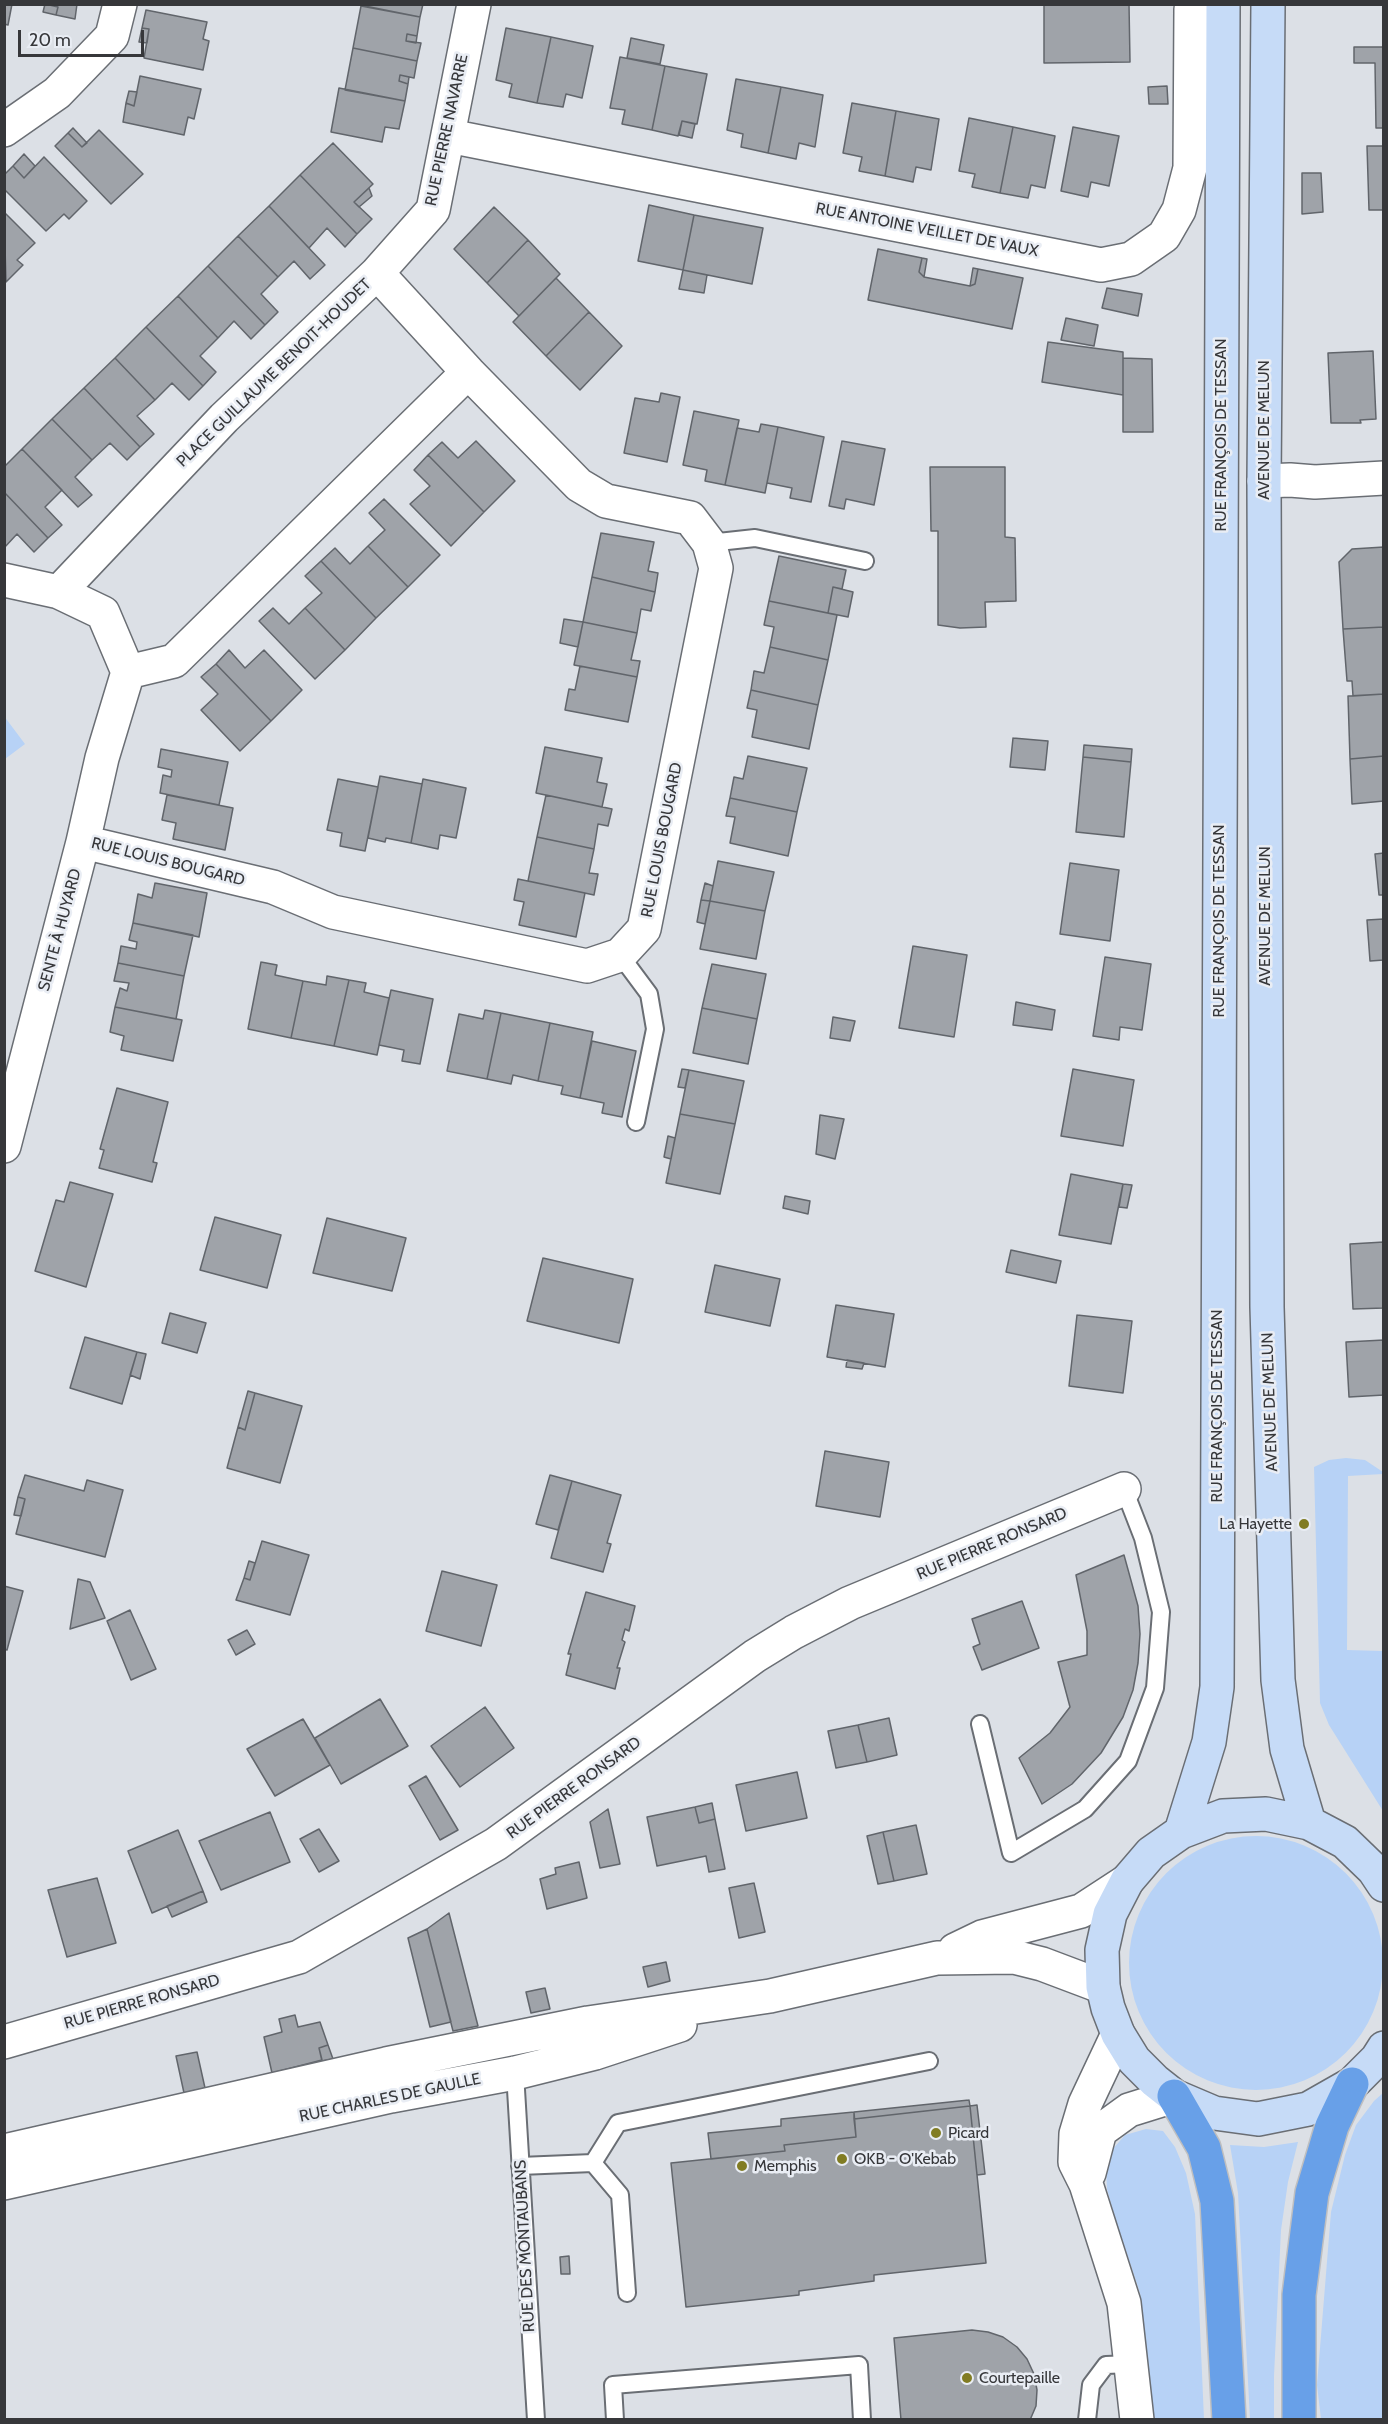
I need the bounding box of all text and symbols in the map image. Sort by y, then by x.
scale bar [21,18,147,56]
text: 20 m [29,29,71,51]
street label: RUE PIERRE NAVARRE [422,52,472,208]
street label: RUE ANTOINE VEILLET DE VAUX [814,199,1040,261]
street label: PLACE GUILLAUME BENOIT-HOUDET [173,275,375,471]
street label: RUE FRANÇOIS DE TESSAN [1211,338,1231,532]
street label: AVENUE DE MELUN [1254,360,1274,500]
street label: RUE LOUIS BOUGARD [638,761,686,919]
street label: RUE FRANÇOIS DE TESSAN [1209,824,1229,1018]
street label: RUE LOUIS BOUGARD [89,834,247,890]
street label: AVENUE DE MELUN [1255,846,1275,986]
street label: SENTE À HUYARD [34,867,86,993]
street label: RUE FRANÇOIS DE TESSAN [1207,1309,1227,1503]
street label: AVENUE DE MELUN [1258,1332,1282,1472]
street label: RUE PIERRE RONSARD [914,1504,1070,1584]
place label: La Hayette [1219,1514,1292,1534]
marker: La Hayette [1297,1517,1311,1531]
street label: RUE PIERRE RONSARD [503,1733,645,1843]
street label: RUE PIERRE RONSARD [62,1971,222,2033]
street label: RUE CHARLES DE GAULLE [297,2069,483,2127]
place label: Picard [948,2123,989,2143]
marker: Picard [929,2126,943,2140]
place label: OKB - O'Kebab [854,2149,956,2169]
marker: OKB - O'Kebab [835,2152,849,2166]
place label: Memphis [754,2156,817,2176]
street label: RUE DES MONTAUBANS [511,2159,539,2333]
marker: Memphis [735,2159,749,2173]
place label: Courtepaille [979,2368,1060,2388]
marker: Courtepaille [960,2371,974,2385]

